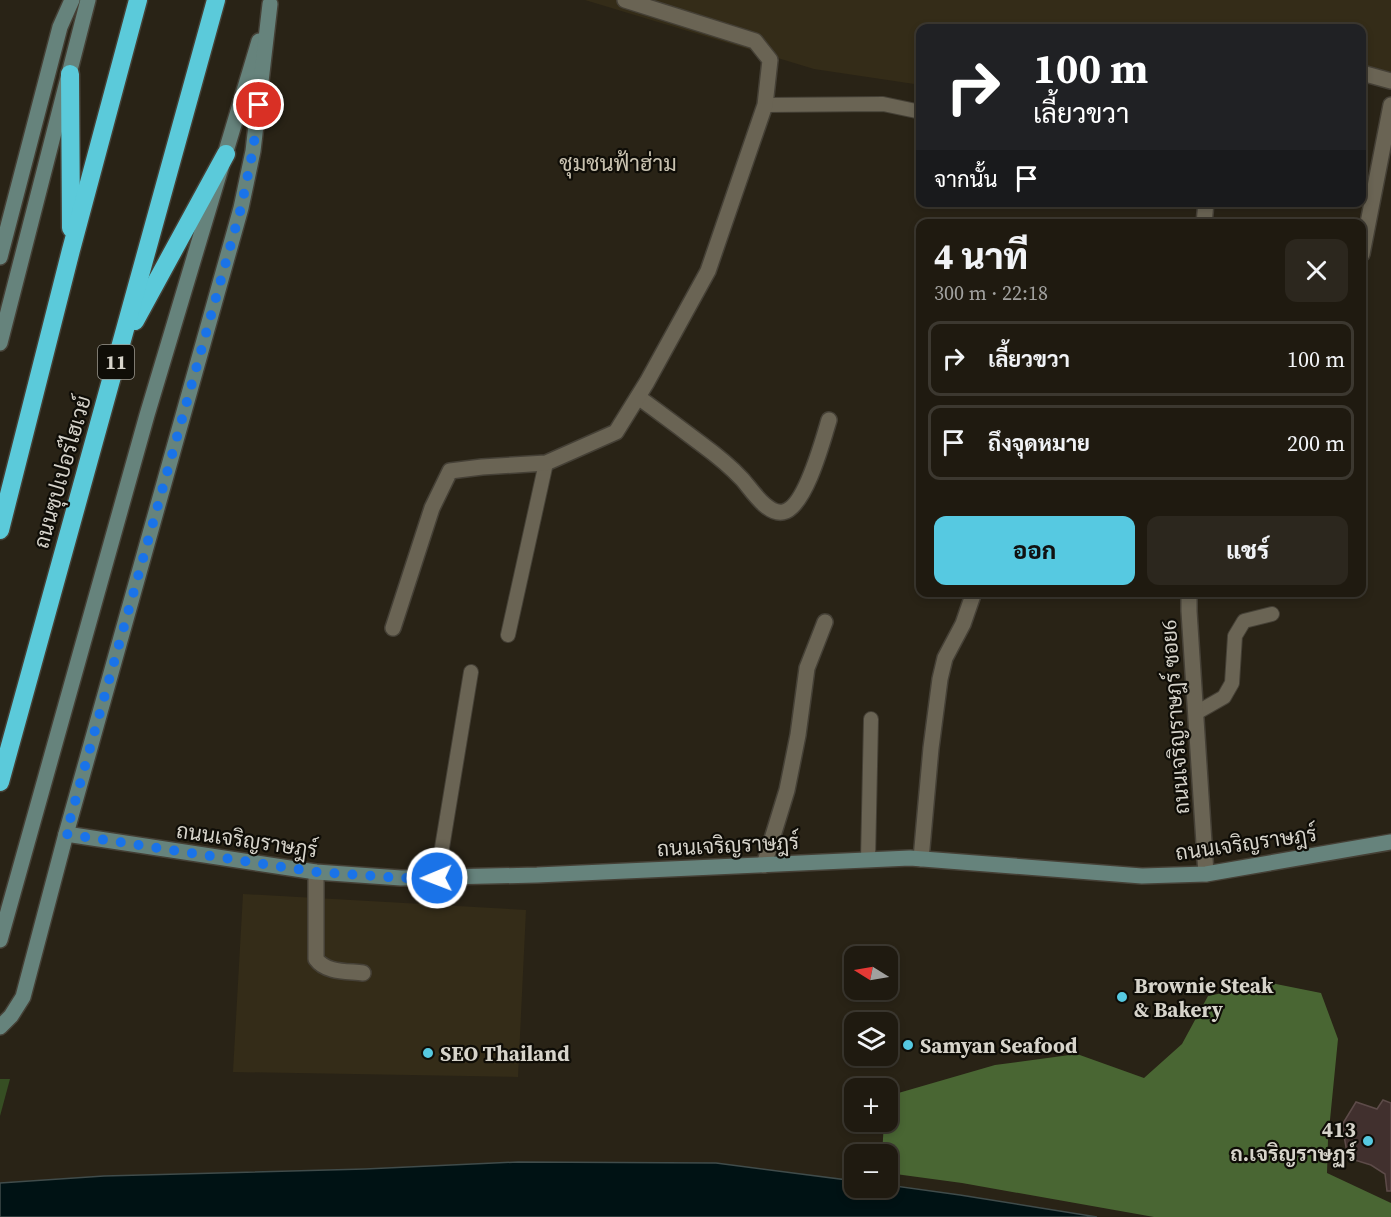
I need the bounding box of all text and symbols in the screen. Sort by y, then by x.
text: 100 m [1033,39,1148,97]
icon: right [934,48,1012,126]
pin [233,79,284,130]
icon: arrive [242,88,275,121]
text: เลี้ยวขวา [1033,95,1129,132]
district label: ชุมชนฟ้าฮ่าม [559,148,677,179]
icon: arrive [1010,162,1043,195]
text: จากนั้น [934,164,998,194]
text: 4 นาที [934,232,1028,281]
button: close [1285,239,1348,302]
text: 300 m · 22:18 [934,279,1048,307]
icon: right [937,342,970,375]
text: เลี้ยวขวา [988,344,1070,374]
text: 100 m [1287,344,1345,374]
road number: 11 [98,345,134,379]
street label: ถนนซุปเปอร์ไฮเวย์ [26,392,98,552]
icon: arrive [937,426,970,459]
text: ถึงจุดหมาย [988,428,1090,458]
text: 200 m [1287,428,1345,458]
button: ออก [934,516,1135,585]
button: แชร์ [1147,516,1348,585]
street label: ถนนเจริญราษฎร์ ซอย6 [1154,619,1196,815]
street label: ถนนเจริญราษฎร์ [175,816,319,864]
street label: ถนนเจริญราษฎร์ [1174,819,1318,867]
street label: ถนนเจริญราษฎร์ [656,827,800,863]
position arrow [405,846,469,910]
north arrow [844,946,898,1000]
map controls [844,946,898,1198]
place label: Brownie Steak & Bakery [1134,971,1274,1024]
marker: Brownie Steak & Bakery [1115,990,1129,1004]
button: layers [844,1012,898,1066]
place label: Samyan Seafood [920,1031,1078,1060]
marker: Samyan Seafood [901,1038,915,1052]
place label: SEO Thailand [440,1039,570,1068]
marker: SEO Thailand [421,1046,435,1060]
button: + [844,1078,898,1132]
place label: 413 ถ.เจริญราษฏร์ [1230,1115,1357,1168]
marker: 413 ถ.เจริญราษฏร์ [1361,1134,1375,1148]
button: − [844,1144,898,1198]

